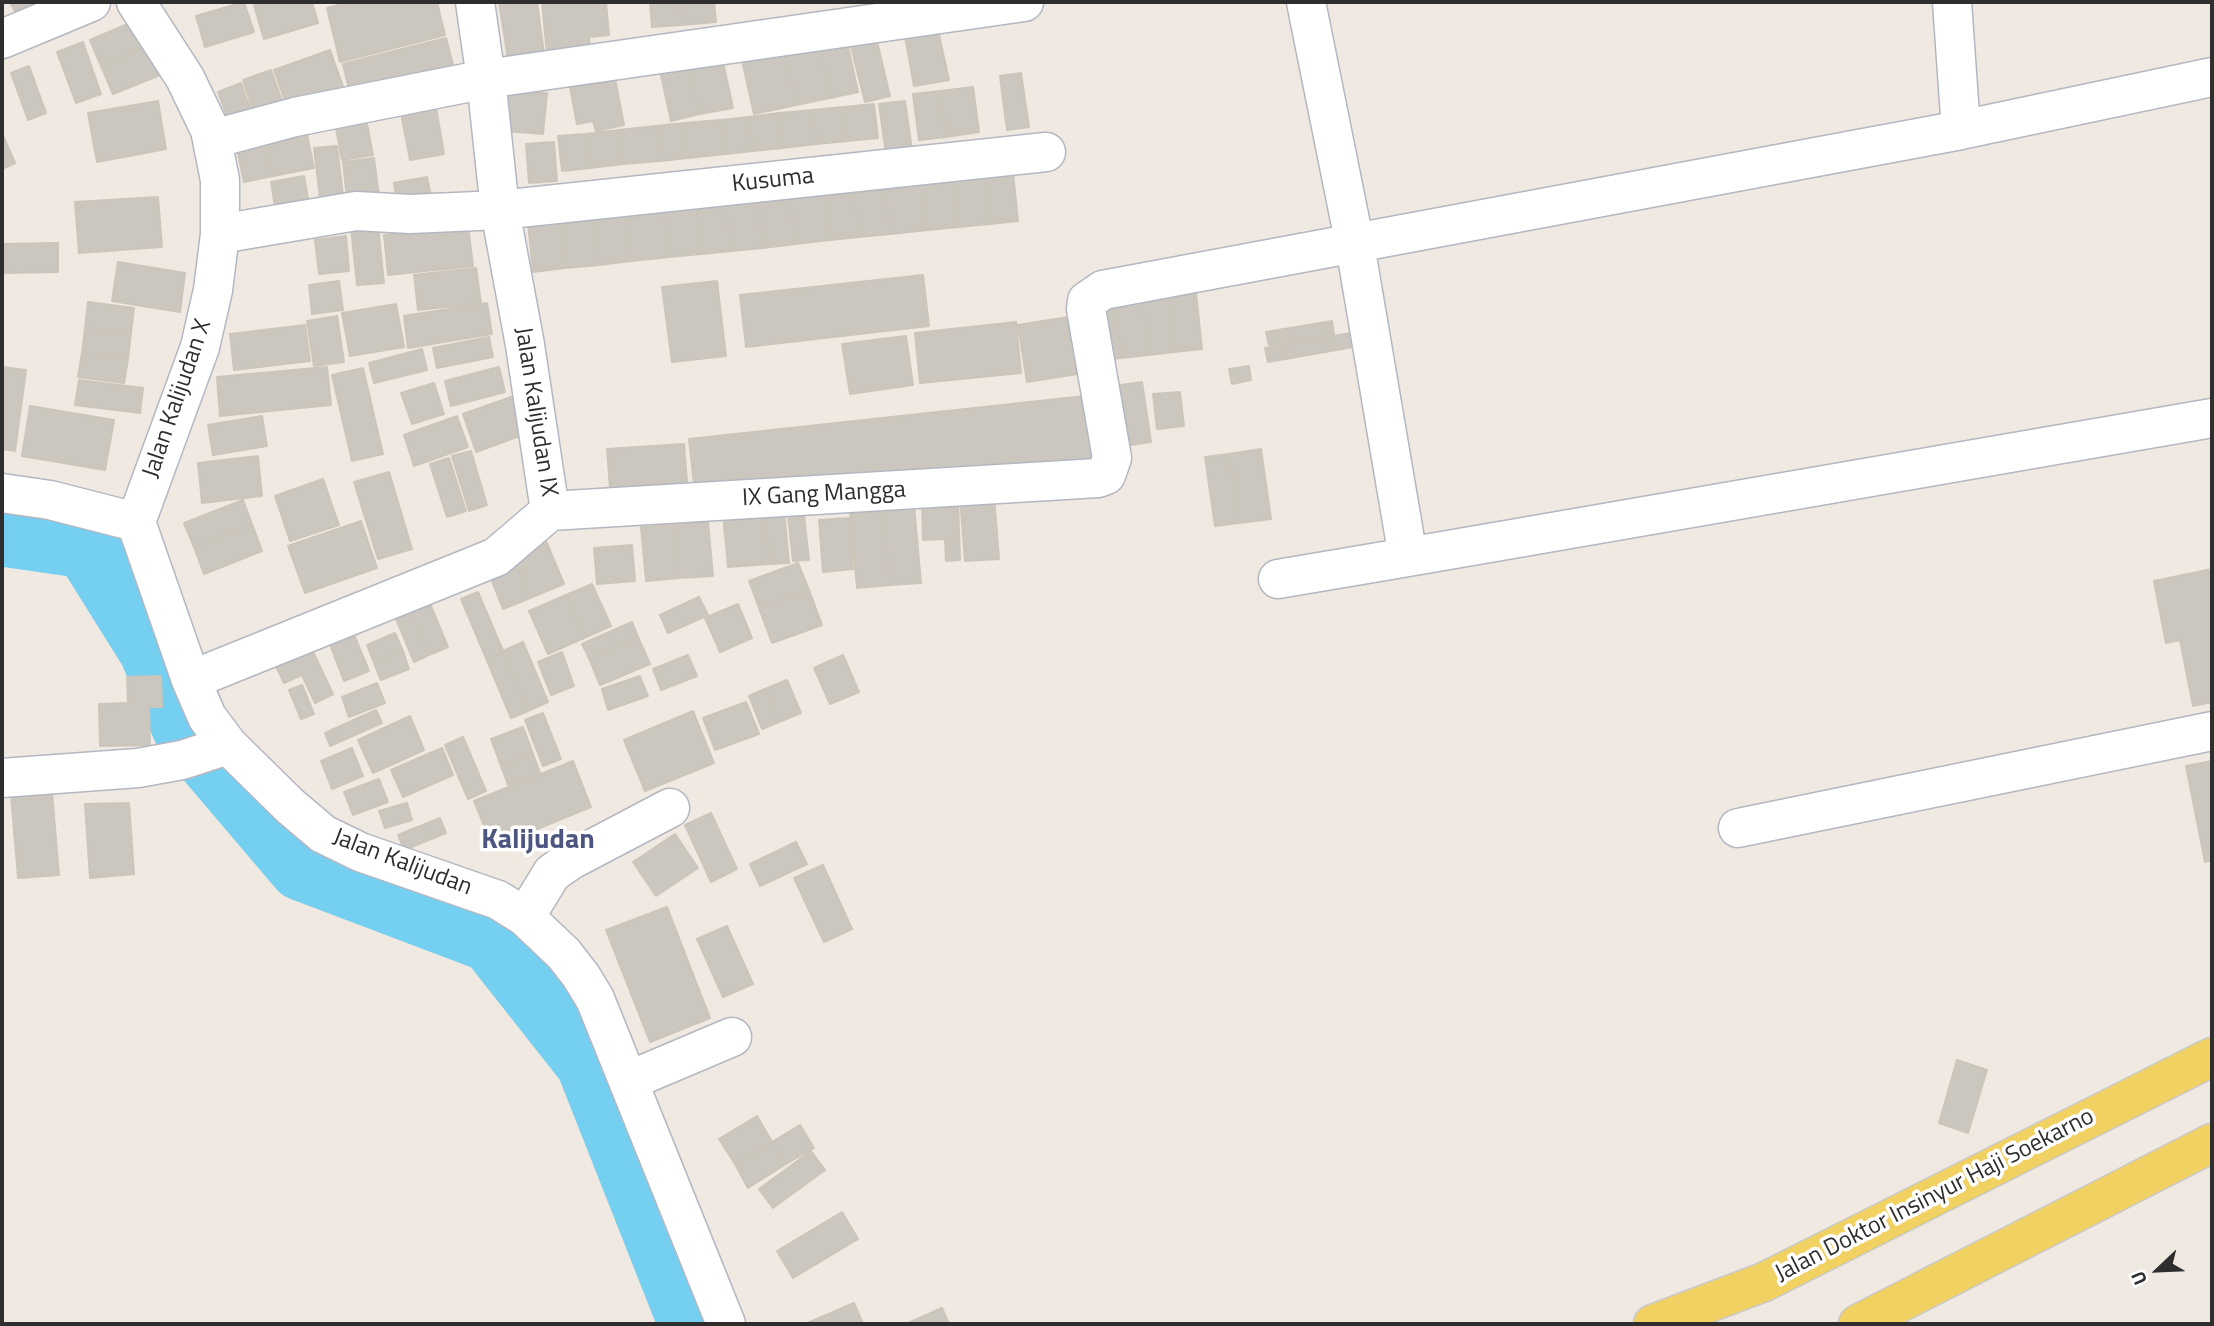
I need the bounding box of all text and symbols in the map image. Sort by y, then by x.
street label: Kusuma [731,162,815,200]
street label: Jalan Kalijudan X [137,316,219,482]
street label: Jalan Kalijudan IX [507,325,563,499]
street label: IX Gang Mangga [742,476,906,514]
street label: Jalan Kalijudan [328,823,476,903]
district label: Kalijudan [481,824,595,858]
street label: Jalan Doktor Insinyur Haji Soekarno [1771,1103,2099,1289]
north arrow [2123,1235,2193,1305]
text: U [2122,1267,2154,1290]

